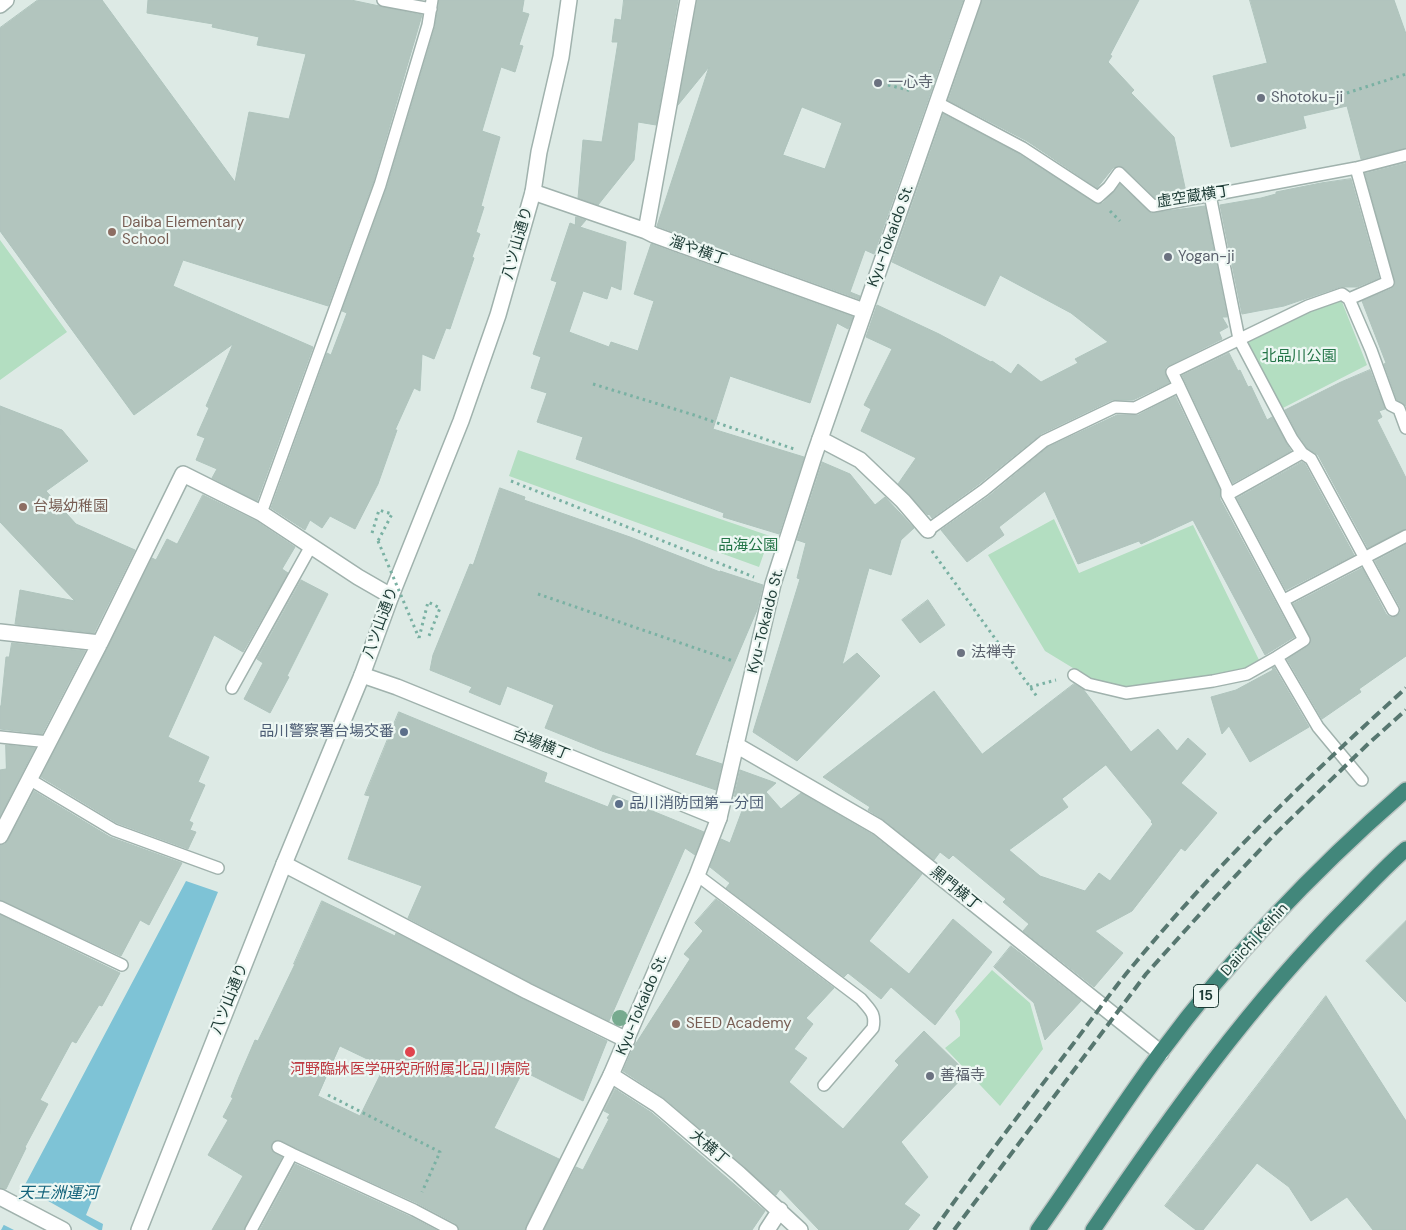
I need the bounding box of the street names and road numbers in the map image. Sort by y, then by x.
street label: Kyu-Tokaido St. [864,182,918,290]
street label: 虚空蔵横丁 [1156,182,1232,212]
street label: 八ツ山通り [499,204,537,282]
street label: 溜や横丁 [667,232,729,270]
street label: Kyu-Tokaido St. [744,567,788,675]
street label: 八ツ山通り [360,585,402,661]
street label: 台場横丁 [510,725,572,765]
street label: 黒門横丁 [926,863,984,915]
street label: Daiichi Keihin [1218,900,1292,980]
street label: Kyu-Tokaido St. [613,952,671,1058]
street label: 八ツ山通り [208,961,252,1037]
road number: 15 [1194,984,1218,1008]
street label: 大横丁 [686,1127,732,1169]

